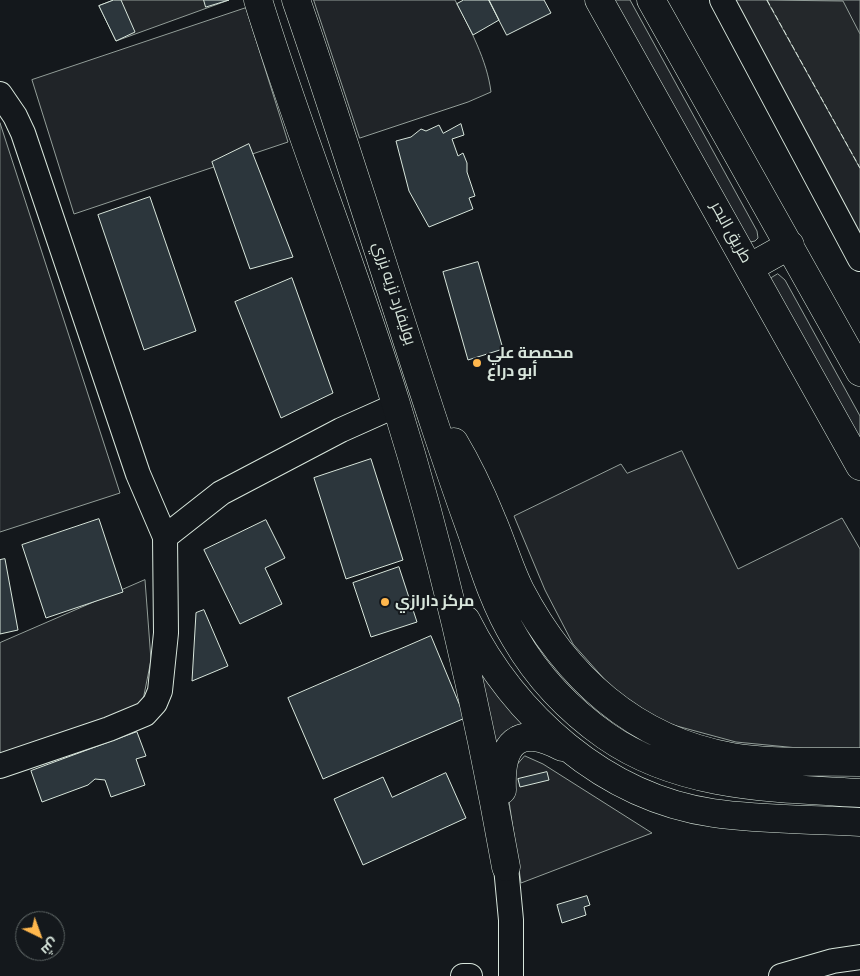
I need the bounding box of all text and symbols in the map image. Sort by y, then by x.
street label: طريق البحر [705,199,755,267]
street label: بوليفارد نزيه بزري [367,240,419,348]
place label: محمصة علي أبو دراع [487,344,573,382]
marker: محمصة علي أبو دراع [471,357,483,369]
place label: مركز دارازي [395,592,474,612]
marker: مركز دارازي [379,596,391,608]
north arrow [15,911,65,961]
text: ش [36,933,63,960]

